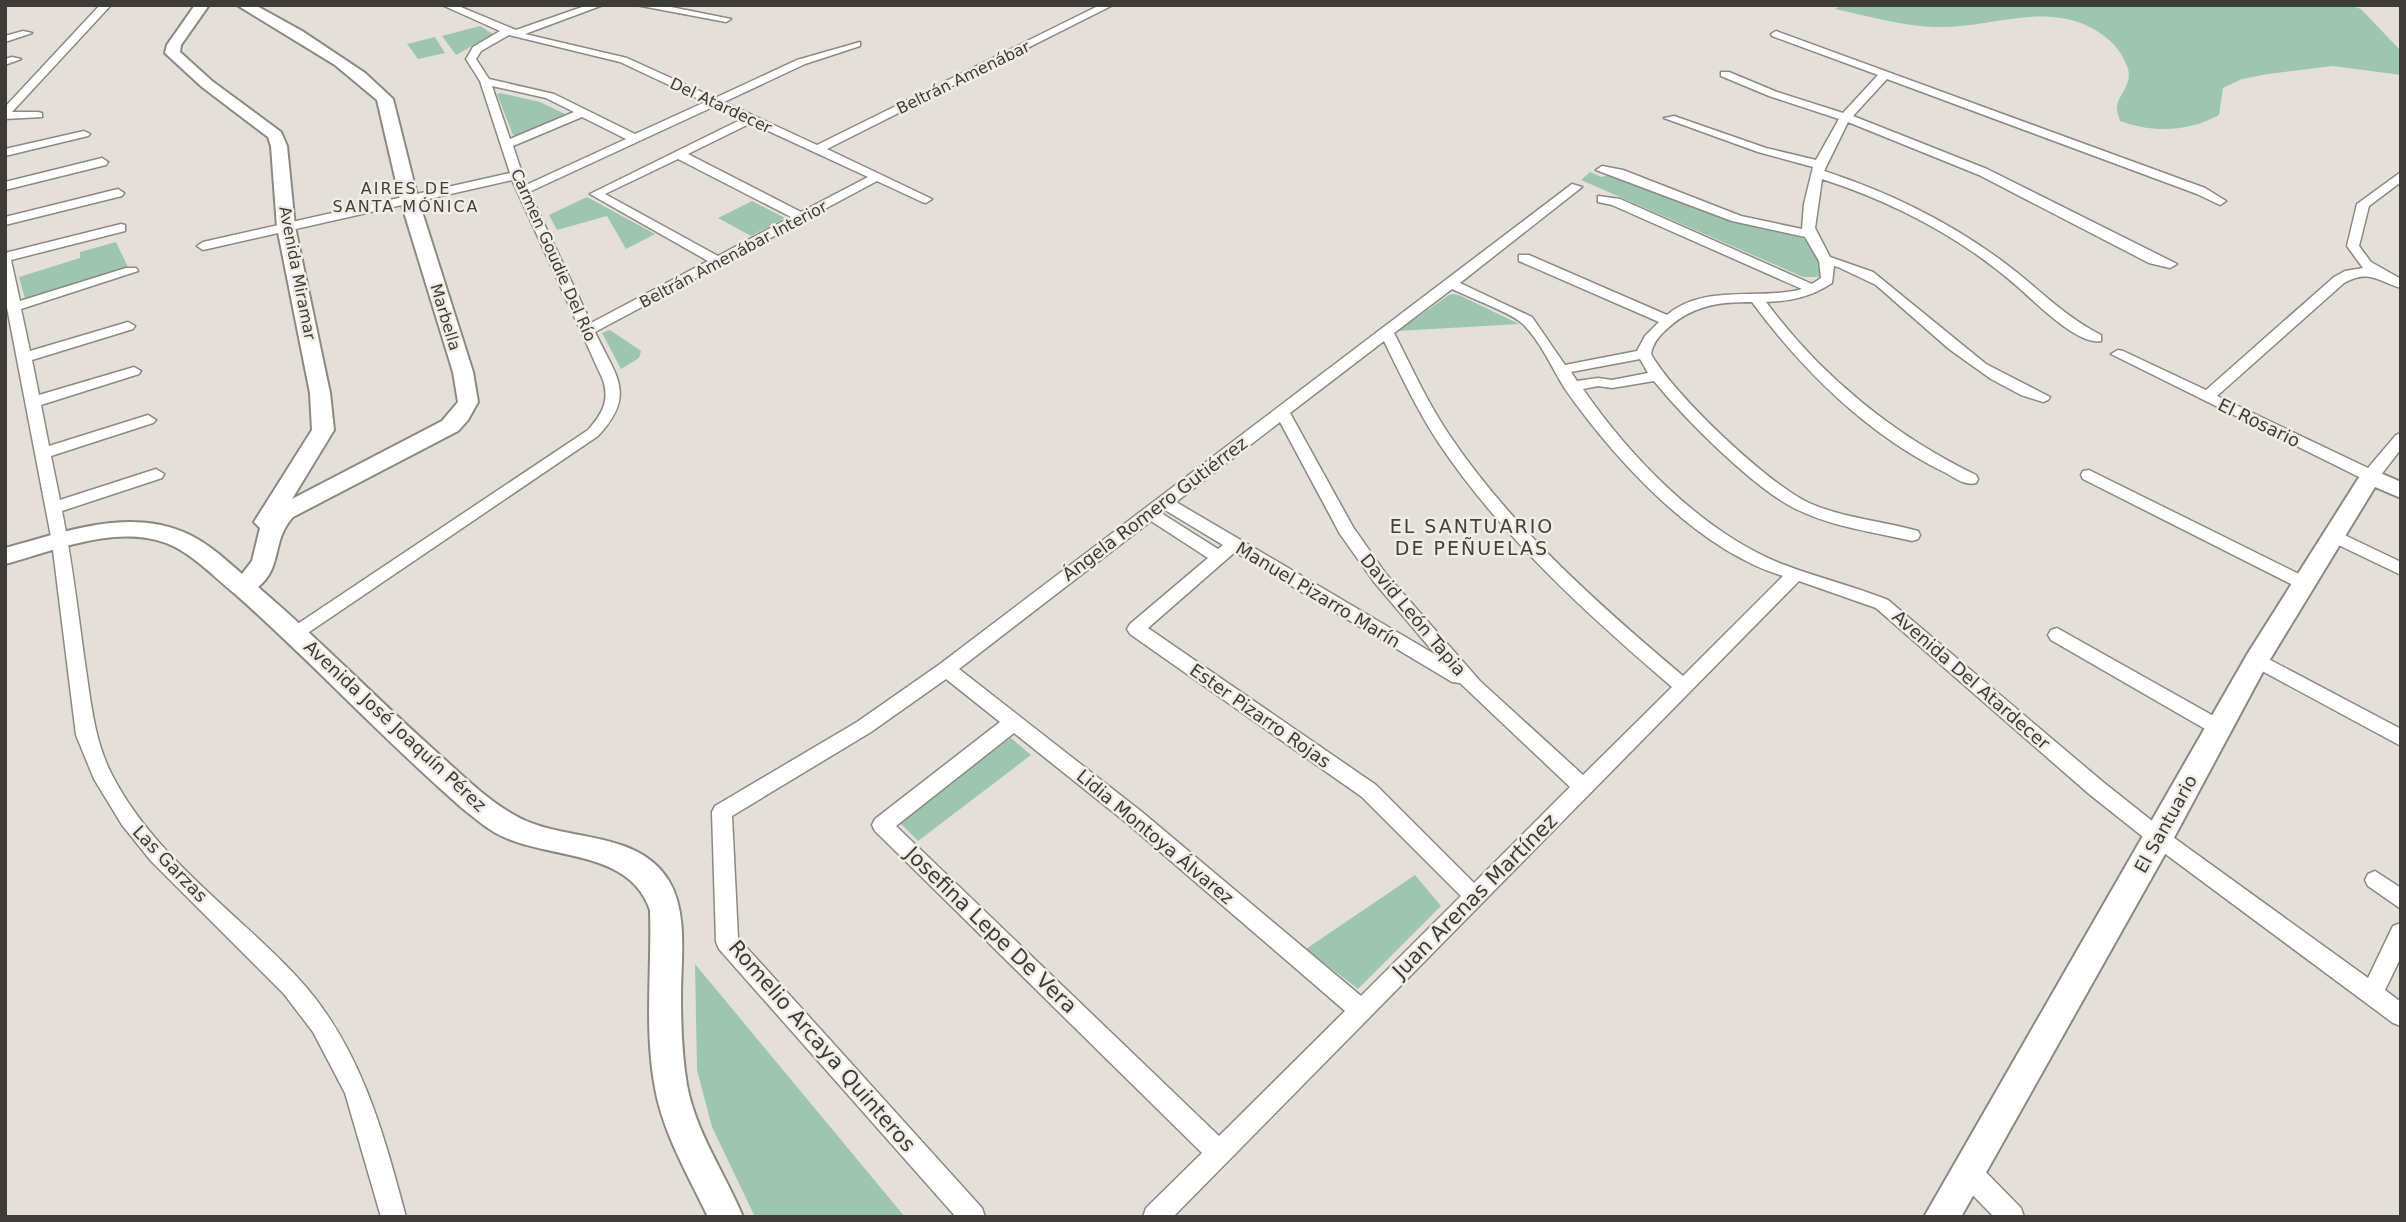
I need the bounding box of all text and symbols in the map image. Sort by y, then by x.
street label: Beltrán Amenábar [893,37,1033,118]
street label: Del Atardecer [667,74,775,137]
street label: Carmen Goudie Del Río [507,166,600,344]
district label: AIRES DE SANTA MÓNICA [332,179,480,216]
street label: Beltrán Amenábar Interior [636,197,831,312]
street label: Avenida Miramar [275,205,320,342]
street label: Marbella [426,281,465,353]
street label: El Rosario [2215,394,2304,451]
street label: Ángela Romero Gutiérrez [1058,432,1251,585]
district label: EL SANTUARIO DE PEÑUELAS [1390,515,1554,559]
street label: Manuel Pizarro Marín [1232,537,1404,652]
street label: David León Tapia [1356,549,1471,680]
street label: Avenida Del Atardecer [1888,606,2055,754]
street label: Avenida José Joaquín Pérez [300,636,491,816]
street label: Ester Pizarro Rojas [1186,659,1335,772]
street label: Lidia Montoya Álvarez [1073,765,1238,908]
street label: El Santuario [2130,771,2201,876]
street label: Juan Arenas Martínez [1386,809,1562,985]
street label: Las Garzas [129,821,212,906]
street label: Josefina Lepe De Vera [899,840,1082,1018]
street label: Romelio Arcaya Quinteros [724,935,920,1157]

